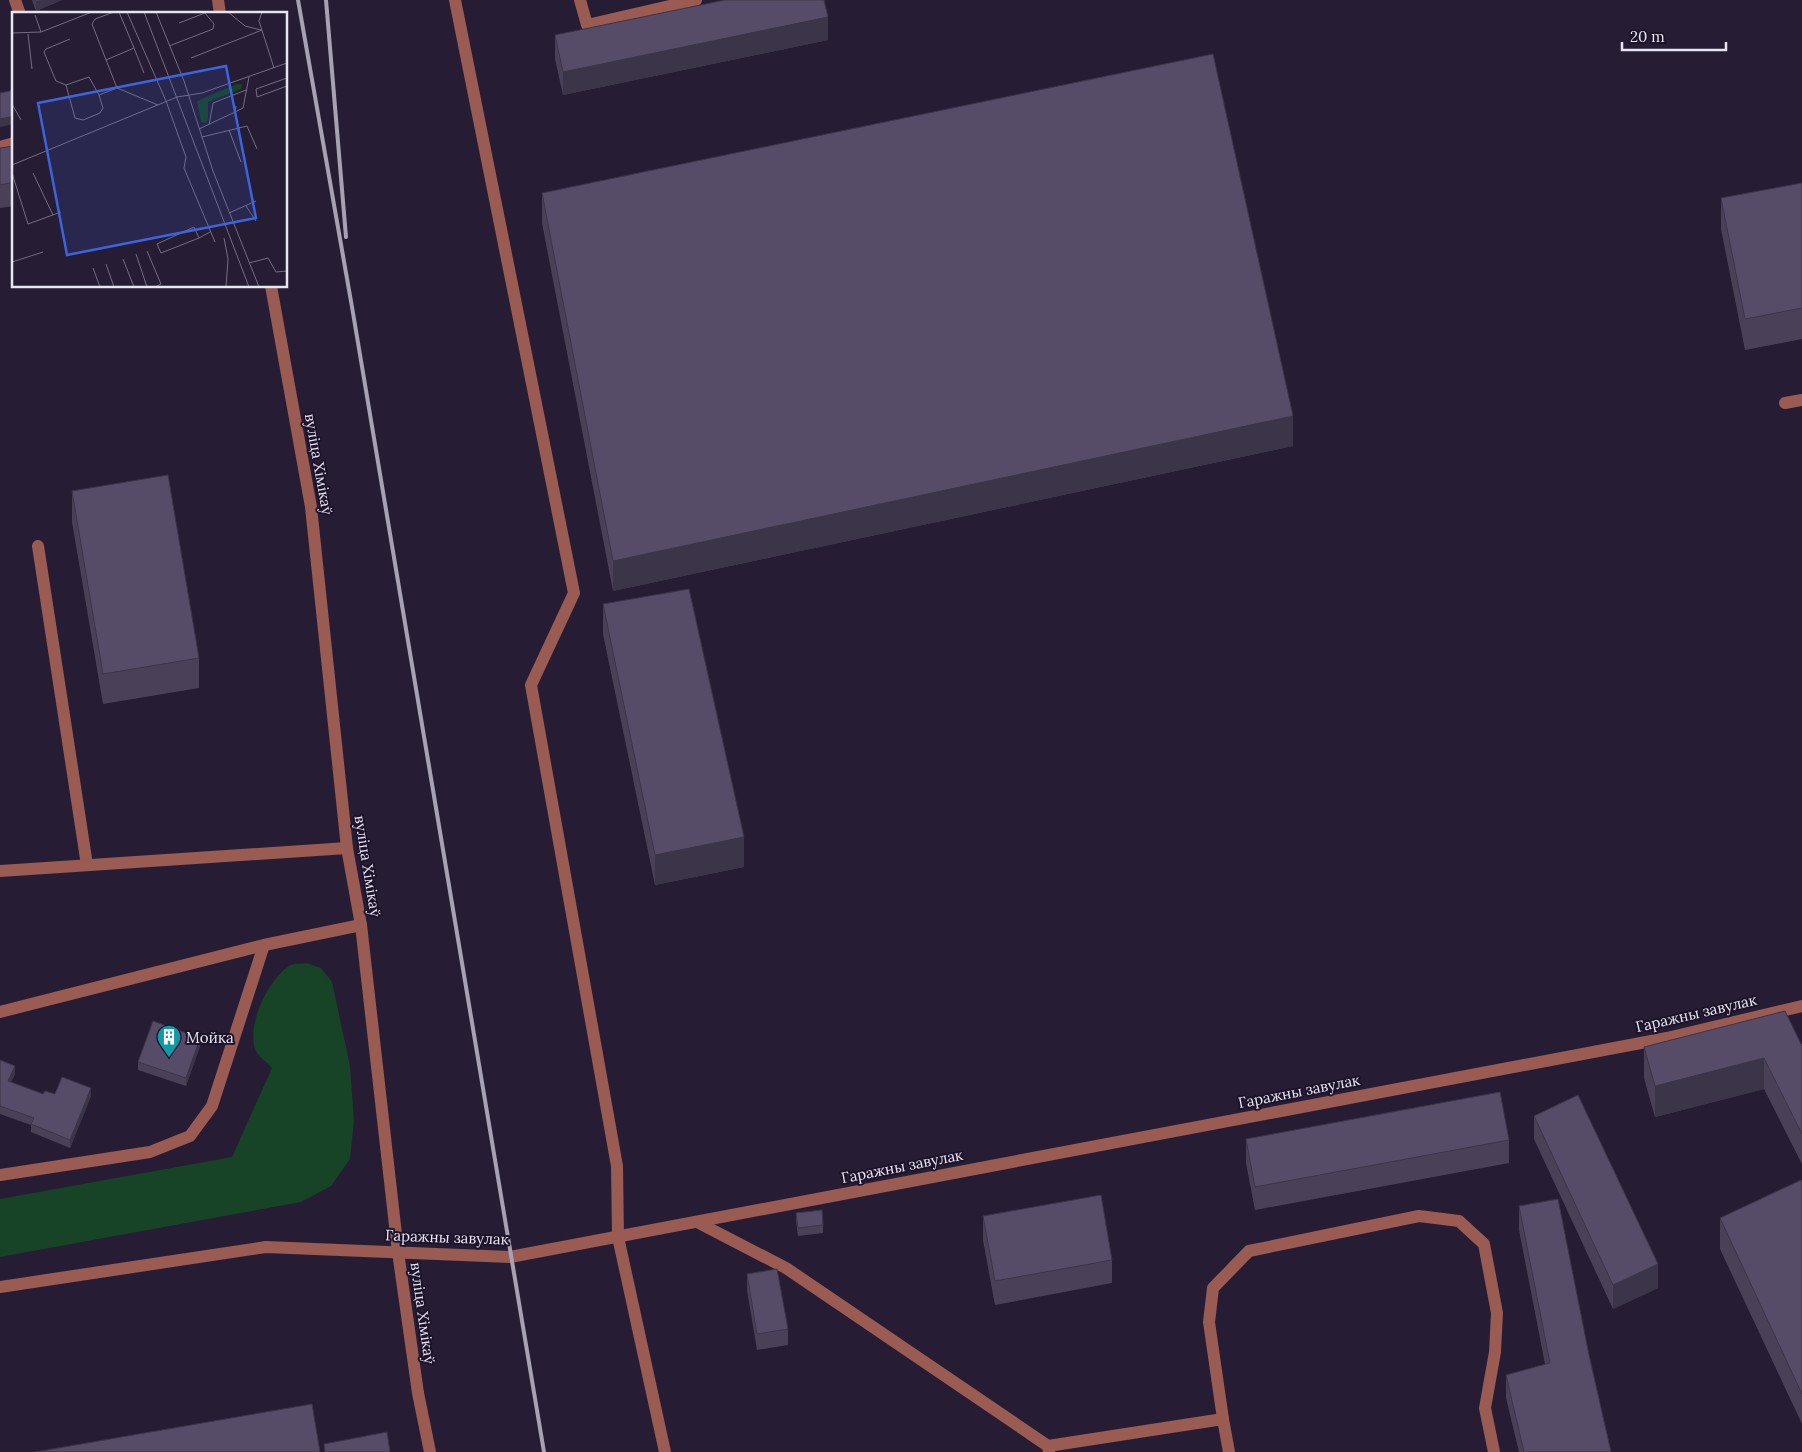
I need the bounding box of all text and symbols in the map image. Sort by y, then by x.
inset map [12,12,288,288]
scale bar [1622,20,1726,52]
text: 20 m [1630,27,1665,46]
street label: вуліца Хімікаў [301,412,337,516]
street label: вуліца Хімікаў [351,814,385,918]
street label: Гаражны завулак [1634,990,1758,1036]
building icon: Мойка [156,1024,182,1058]
place label: Мойка [186,1028,234,1047]
street label: Гаражны завулак [1236,1070,1362,1112]
street label: Гаражны завулак [839,1145,965,1187]
street label: Гаражны завулак [385,1225,509,1249]
street label: вуліца Хімікаў [406,1261,440,1365]

